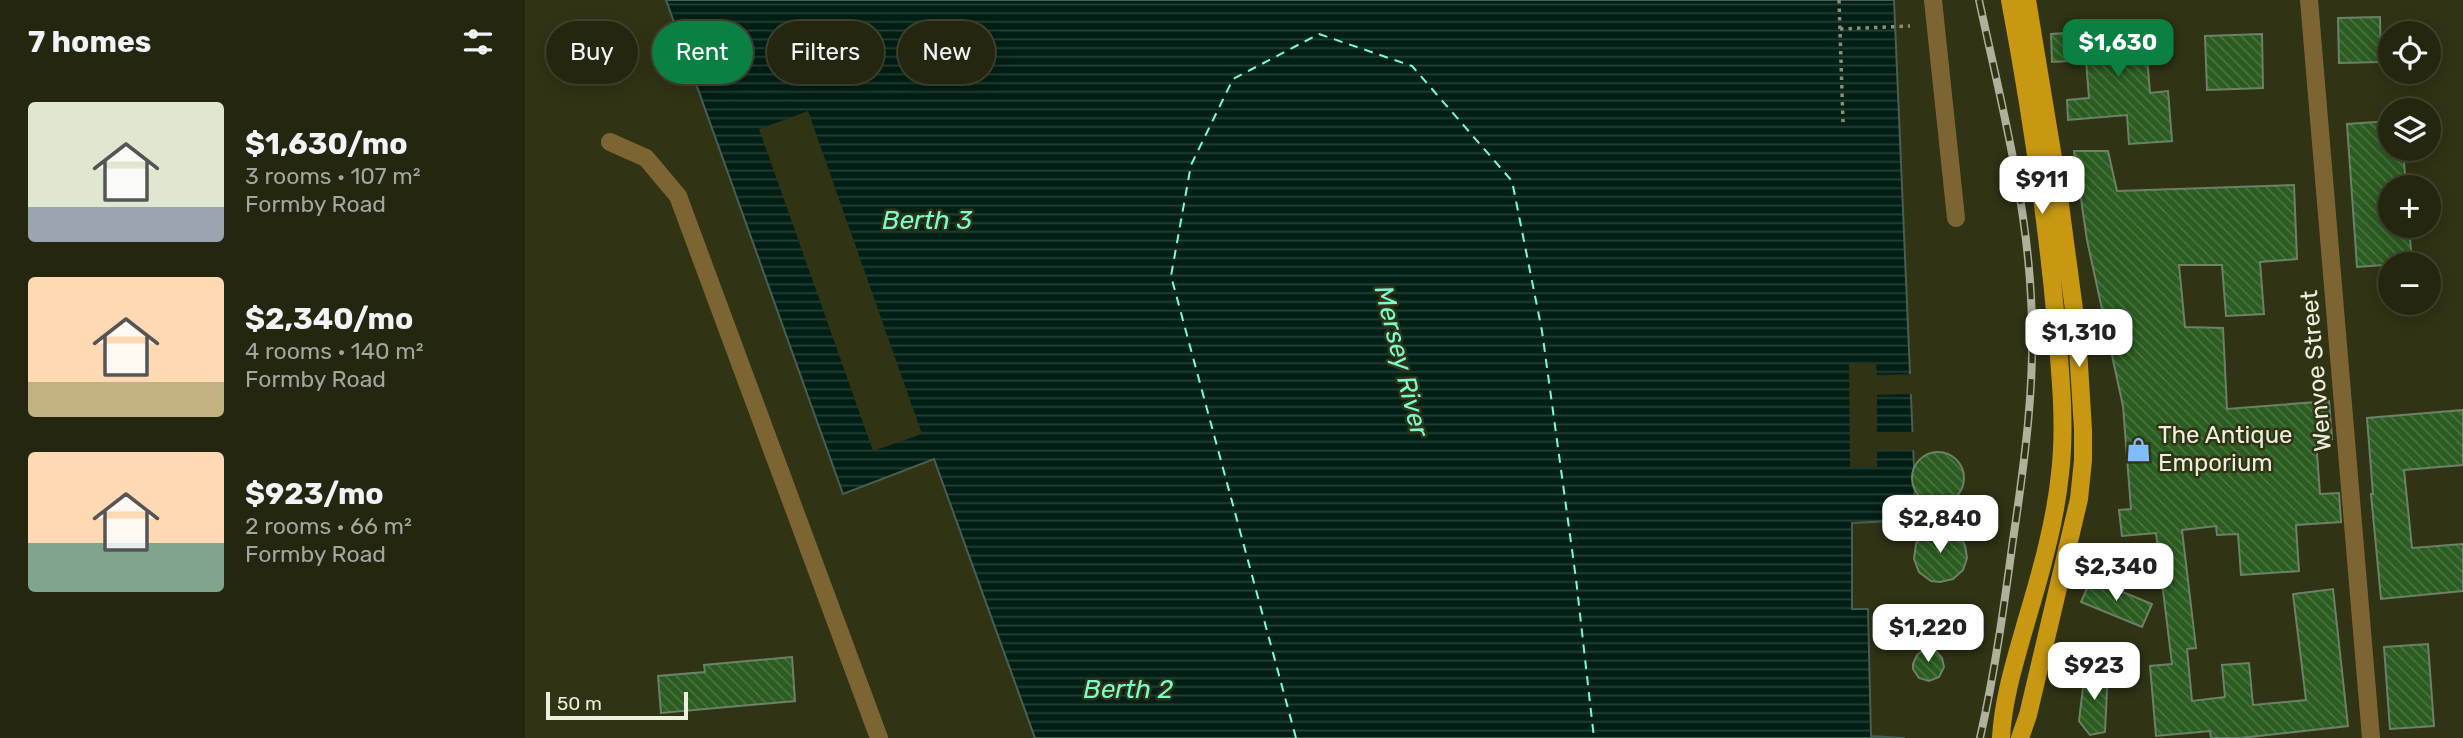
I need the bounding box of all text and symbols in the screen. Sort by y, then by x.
pin: $1,630 [2061,20,2175,79]
chip: Buy [546,21,638,84]
chip: Rent [652,21,753,84]
chip: Filters [767,21,884,84]
chip: New [898,21,995,84]
map controls [2378,21,2441,315]
button: locate [2378,21,2441,84]
icon: filters [459,23,497,61]
text: 7 homes [28,24,151,60]
text: $1,630 [2079,28,2157,56]
button: layers [2378,98,2441,161]
text: $1,630/mo [245,126,408,162]
icon: home [84,130,168,214]
pin: $911 [2001,156,2083,216]
text: 3 rooms · 107 m² [245,162,421,190]
text: $911 [2016,165,2068,193]
button: + [2378,175,2441,238]
text: Formby Road [245,190,386,218]
water label: Berth 3 [882,205,973,236]
button: − [2378,252,2441,315]
water label: Mersey River [1368,283,1435,441]
street label: Wenvoe Street [2295,289,2337,453]
text: $2,340/mo [245,301,413,337]
icon: home [84,305,168,389]
pin: $1,310 [2022,310,2136,369]
text: $1,310 [2041,318,2117,346]
text: 4 rooms · 140 m² [245,337,424,365]
text: Formby Road [245,365,386,393]
place label: The Antique Emporium [2158,421,2293,477]
shop icon: The Antique Emporium [2124,435,2152,463]
text: $923/mo [245,476,384,512]
icon: home [84,480,168,564]
pin: $2,840 [1883,496,1997,555]
text: $2,840 [1898,504,1982,532]
text: 2 rooms · 66 m² [245,512,412,540]
text: Formby Road [245,540,386,568]
pin: $2,340 [2059,544,2173,603]
text: $2,340 [2074,552,2158,580]
pin: $1,220 [1871,604,1985,664]
text: $1,220 [1889,613,1967,641]
pin: $923 [2053,642,2135,702]
text: $923 [2064,651,2124,679]
water label: Berth 2 [1083,674,1173,705]
scale bar [546,689,688,721]
text: 50 m [557,692,602,715]

